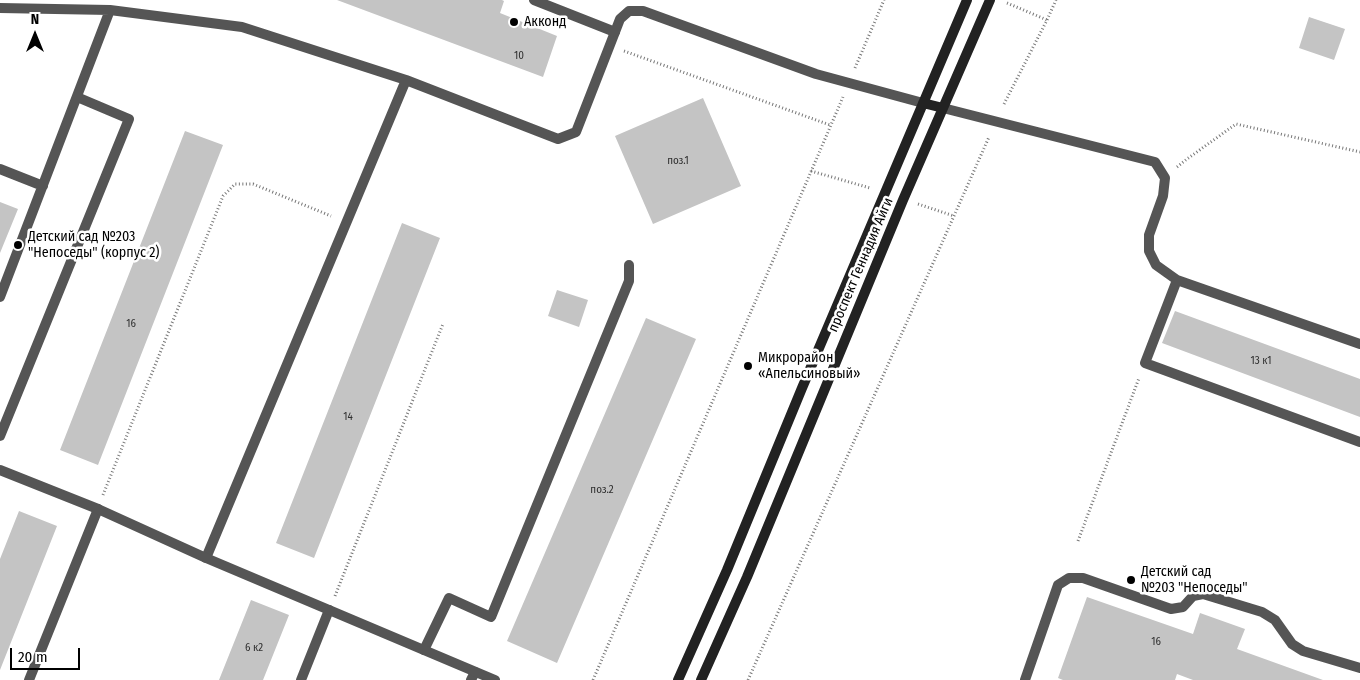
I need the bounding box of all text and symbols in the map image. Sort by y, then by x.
north arrow [10,10,60,60]
text: N [31,11,39,28]
place label: Акконд [524,14,566,30]
marker: Акконд [508,16,520,28]
house number: 10 [514,49,524,63]
house number: поз.1 [667,154,689,168]
street label: проспект Геннадия Айги [825,195,897,335]
place label: Детский сад №203 "Непоседы" (корпус 2) [28,229,160,262]
marker: Детский сад №203 "Непоседы" (корпус 2) [12,239,24,251]
house number: 16 [126,317,136,331]
place label: Микрорайон «Апельсиновый» [758,350,860,382]
house number: 13 к1 [1250,354,1272,368]
marker: Микрорайон «Апельсиновый» [742,360,754,372]
house number: 14 [343,410,353,424]
house number: поз.2 [590,483,614,497]
place label: Детский сад №203 "Непоседы" [1141,564,1248,596]
marker: Детский сад №203 "Непоседы" [1125,574,1137,586]
house number: 16 [1151,635,1161,649]
scale bar [12,638,82,670]
house number: 6 к2 [245,641,263,655]
text: 20 m [18,648,48,666]

